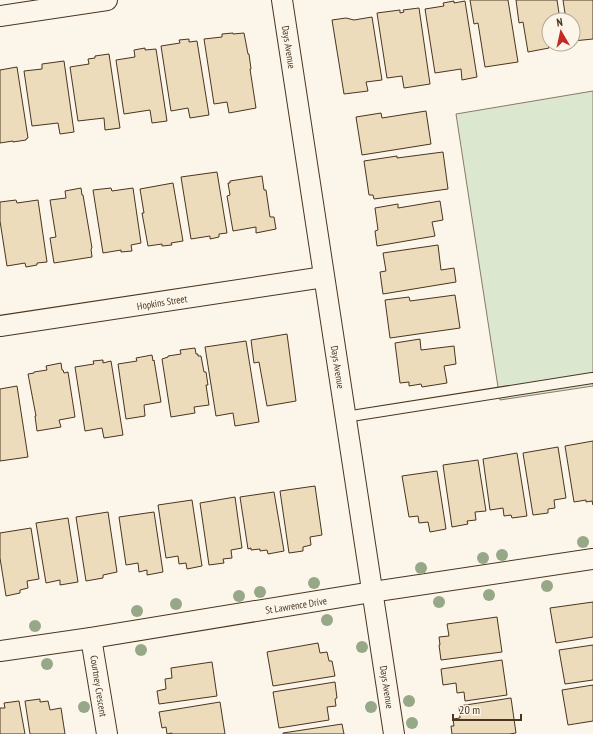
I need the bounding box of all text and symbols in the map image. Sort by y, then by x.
north arrow [541,12,581,52]
text: N [555,15,564,30]
street label: Days Avenue [279,25,298,70]
street label: Hopkins Street [136,292,188,313]
street label: Days Avenue [328,345,347,390]
street label: St Lawrence Drive [264,594,328,617]
street label: Courtney Crescent [87,654,110,718]
street label: Days Avenue [377,665,396,710]
scale bar [453,696,521,722]
text: 20 m [459,702,480,717]

